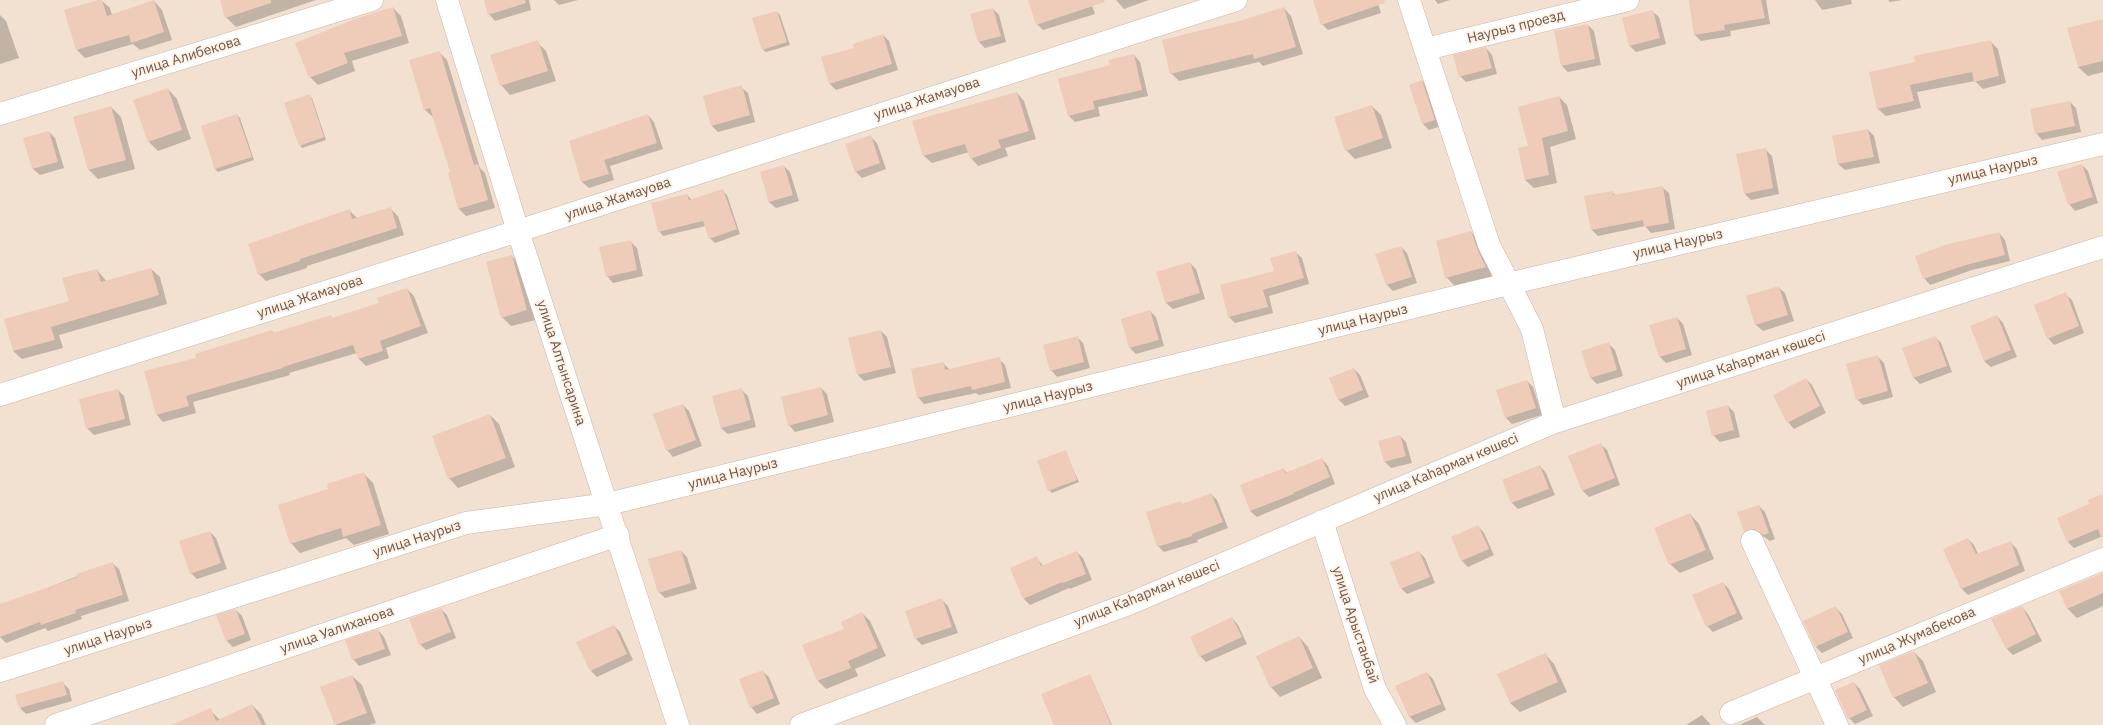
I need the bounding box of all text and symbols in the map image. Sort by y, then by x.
street label: Наурыз проезд [1465,7,1567,47]
street label: улица Алибекова [129,32,243,82]
street label: улица Жамауова [872,74,982,124]
street label: улица Наурыз [1946,152,2040,188]
street label: улица Жамауова [563,174,673,224]
street label: улица Наурыз [1631,226,1725,262]
street label: улица Жамауова [255,272,365,322]
street label: улица Алтынсарина [533,298,589,428]
street label: улица Наурыз [1317,301,1409,339]
street label: улица Каһарман көшесі [1674,328,1828,392]
street label: улица Наурыз [1002,378,1094,416]
street label: улица Каһарман көшесі [1371,430,1521,506]
street label: улица Наурыз [687,455,779,493]
street label: улица Наурыз [371,517,463,561]
street label: улица Каһарман көшесі [1072,557,1222,631]
street label: улица Арыстанбай [1328,564,1382,686]
street label: улица Уалиханова [278,603,396,657]
street label: улица Жумабекова [1856,604,1978,668]
street label: улица Наурыз [62,615,154,659]

